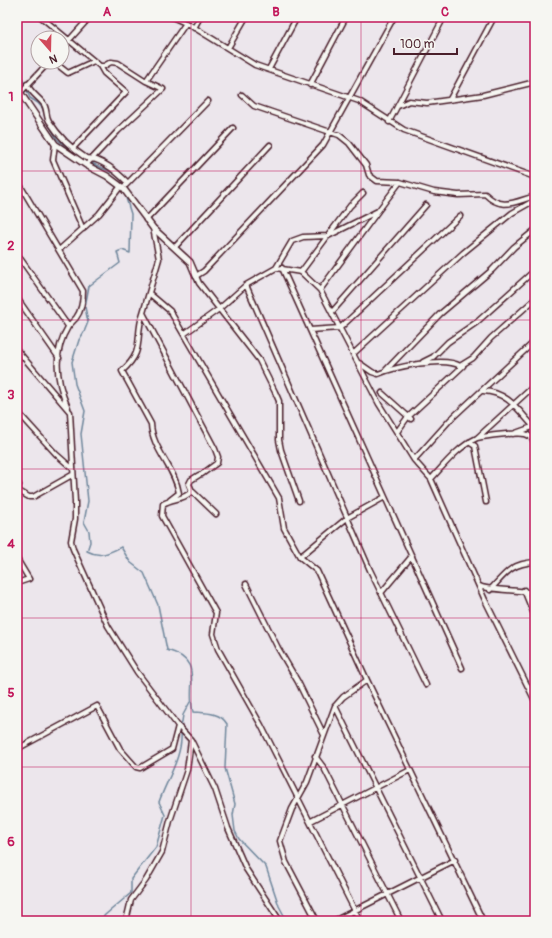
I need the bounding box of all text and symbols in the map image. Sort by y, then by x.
text: A [103,4,112,20]
text: B [272,4,280,20]
text: C [441,4,449,20]
north arrow [30,30,70,70]
scale bar [394,30,457,56]
text: 100 m [400,37,435,52]
text: N [47,52,59,66]
text: 1 [8,89,14,105]
text: 2 [7,238,15,254]
text: 3 [7,387,15,403]
text: 4 [7,536,15,552]
text: 5 [7,685,15,701]
text: 6 [7,834,15,850]

